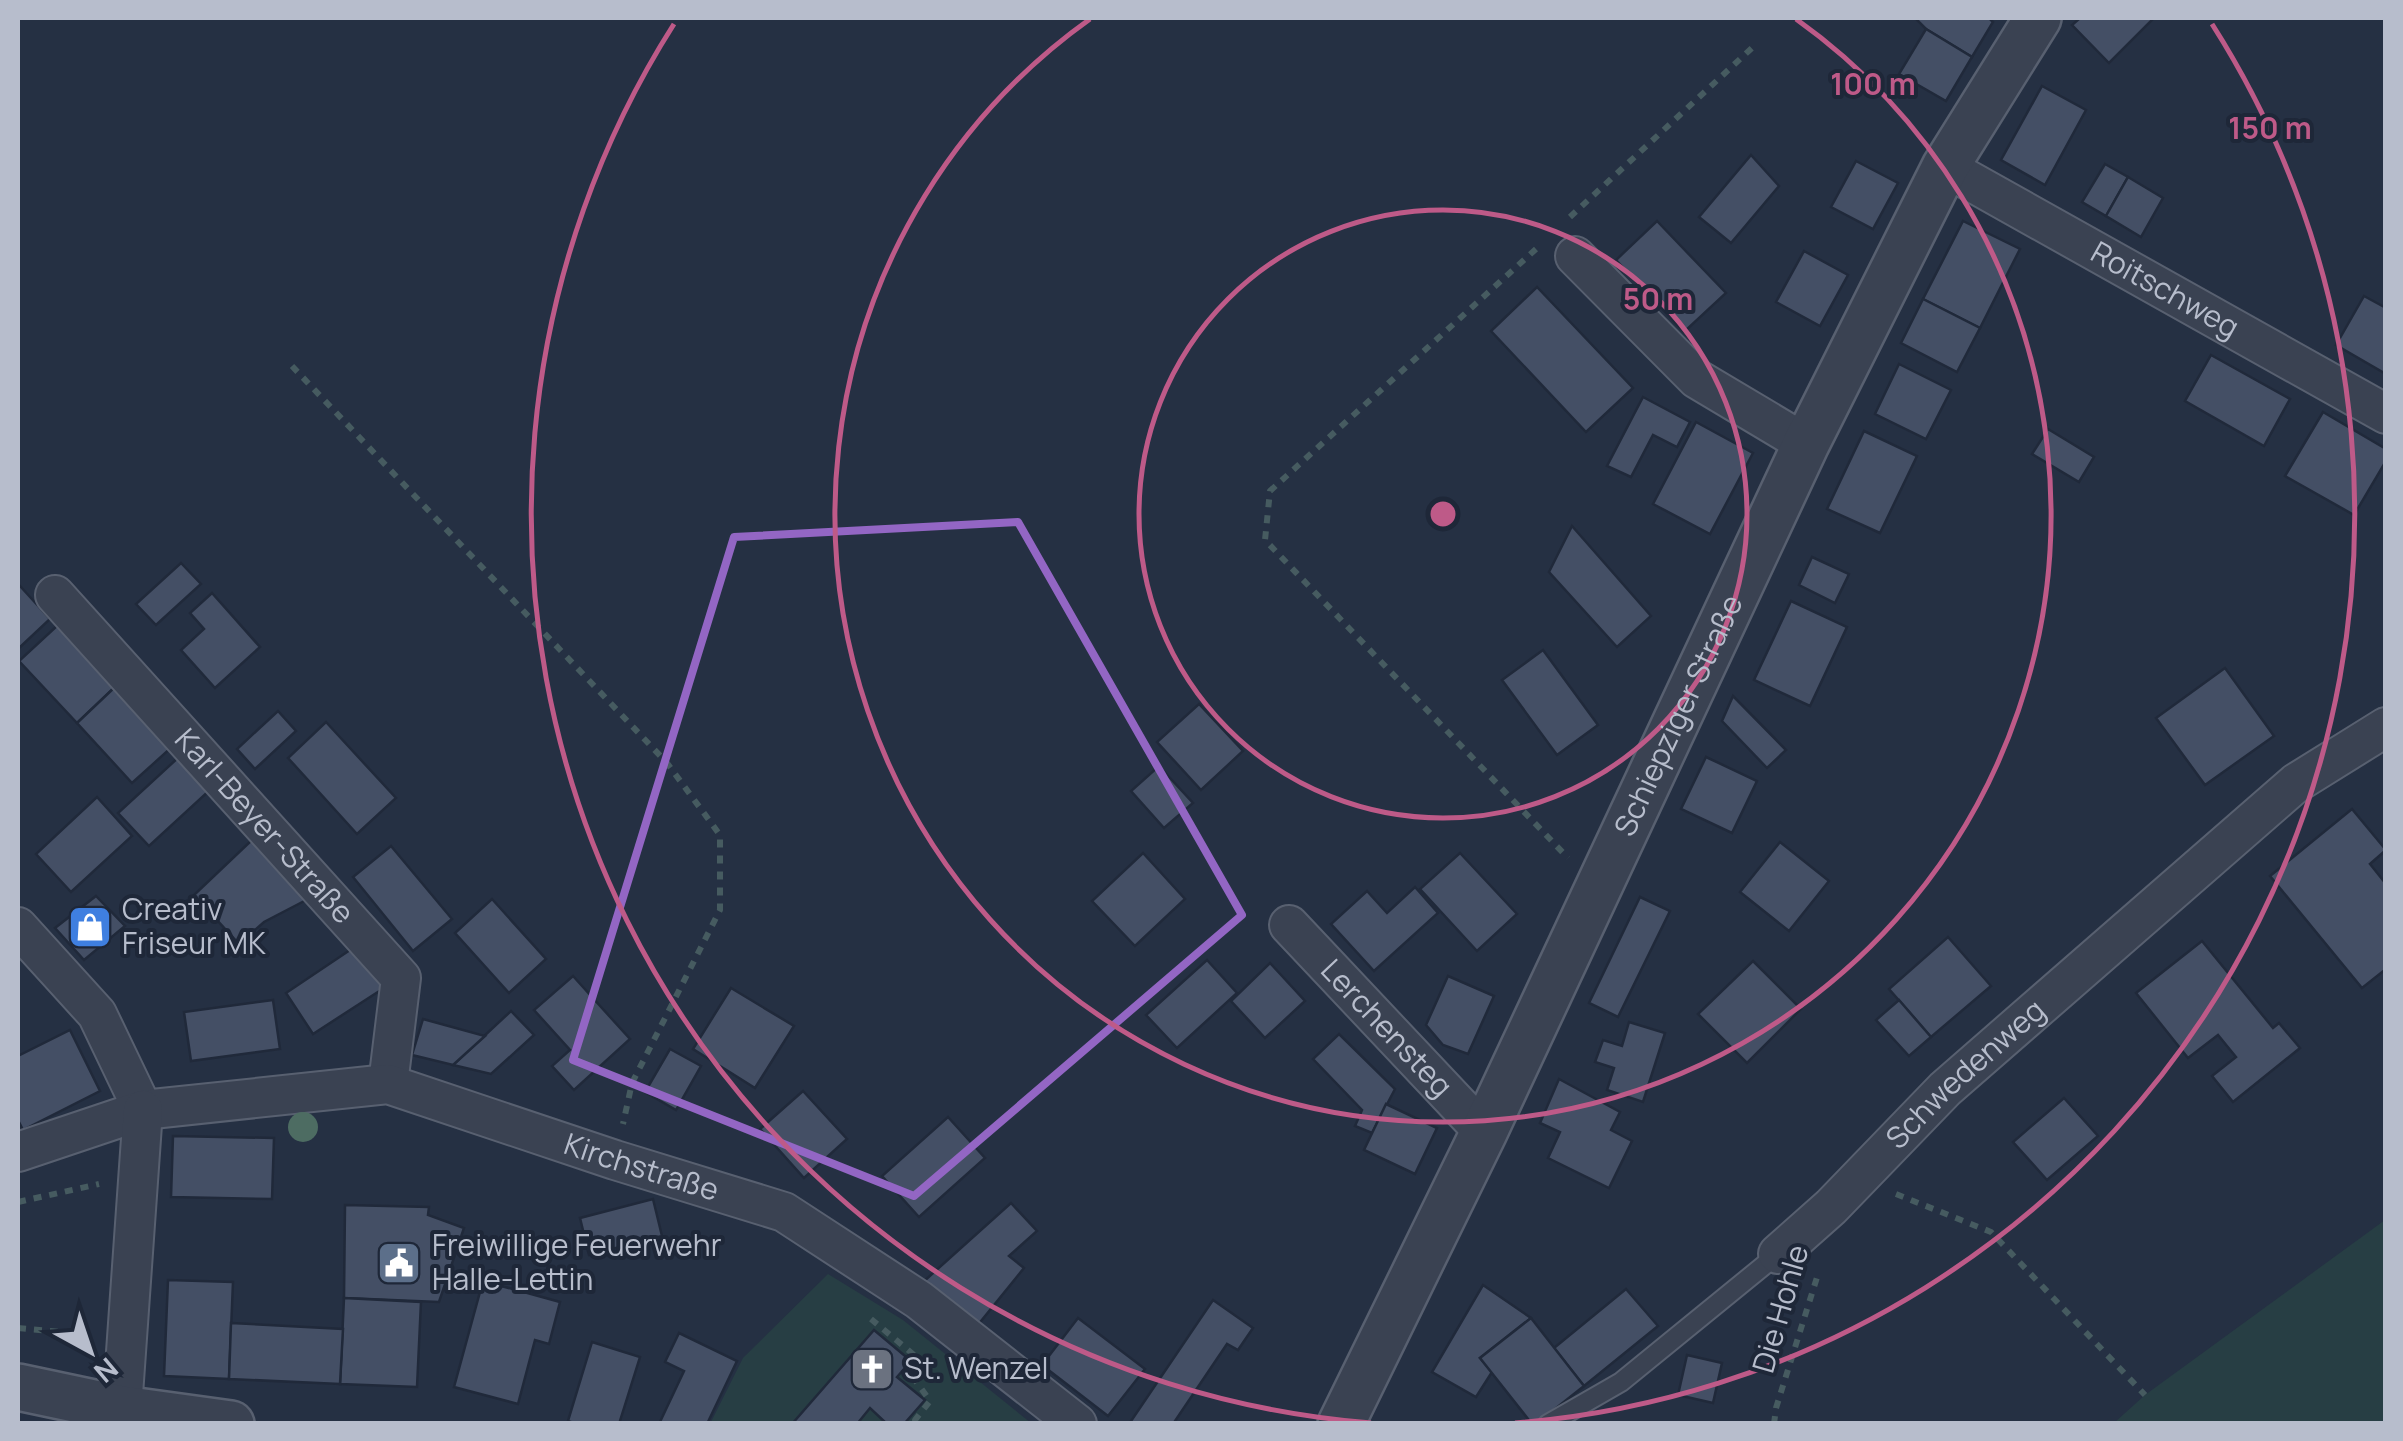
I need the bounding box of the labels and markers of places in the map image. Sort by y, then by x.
centre of rings [1425,496,1461,532]
place label: Creativ Friseur MK [122,888,266,963]
shop icon: Creativ Friseur MK [67,904,113,950]
place label: Freiwillige Feuerwehr Halle-Lettin [432,1224,722,1299]
public building icon: Freiwillige Feuerwehr Halle-Lettin [376,1240,422,1286]
church icon: St. Wenzel [849,1346,895,1392]
place label: St. Wenzel [904,1347,1049,1388]

